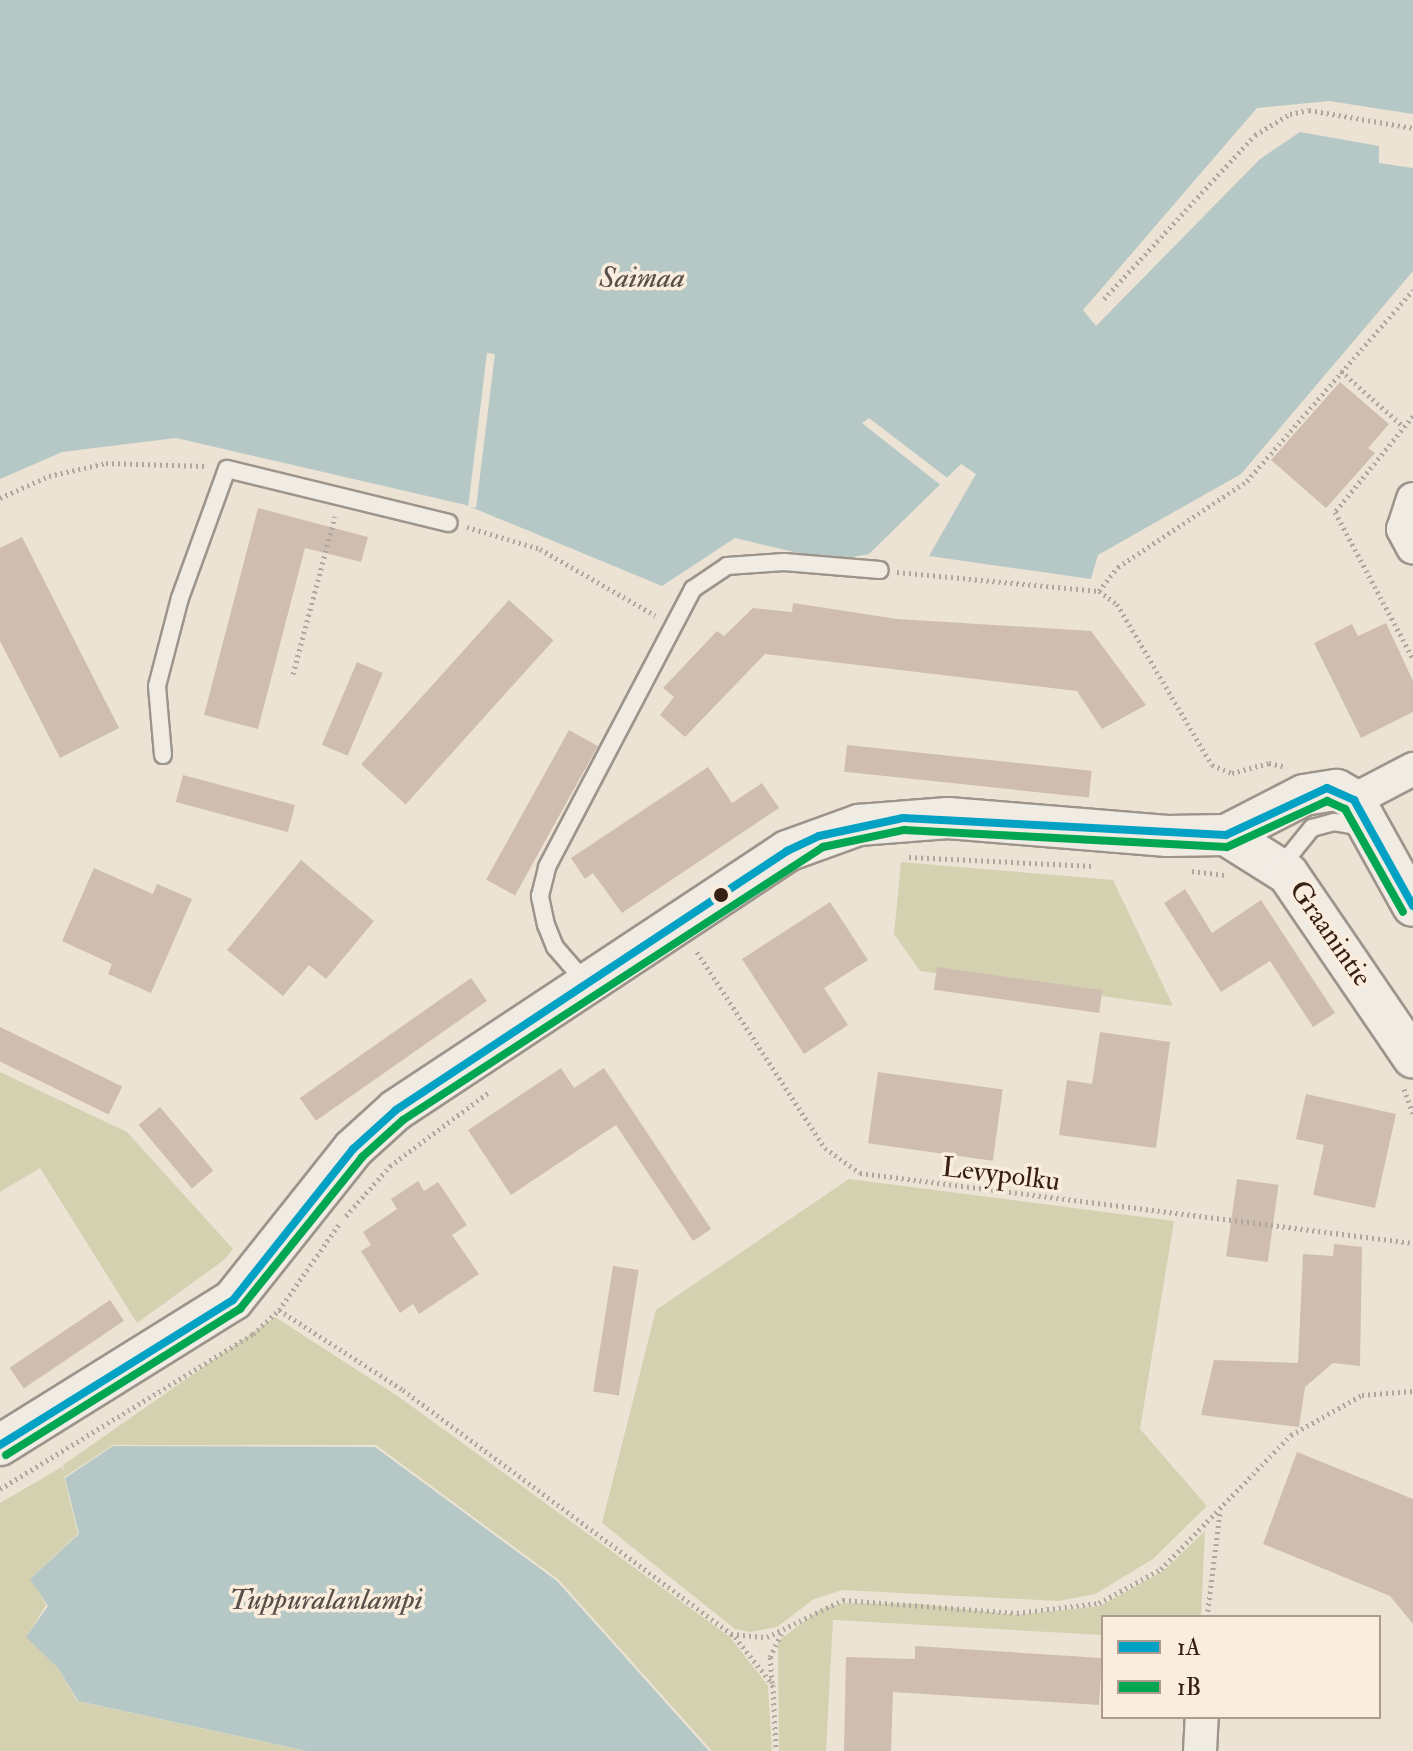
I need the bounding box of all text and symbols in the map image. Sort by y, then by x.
water label: Saimaa [599,260,685,296]
street label: Graanintie [1281,875,1379,993]
unlabelled marker [713,887,729,903]
street label: Levypolku [940,1151,1062,1199]
water label: Tuppuralanlampi [229,1582,423,1618]
legend [1101,1615,1381,1719]
text: 1A [1177,1632,1201,1663]
text: 1B [1177,1672,1201,1703]

